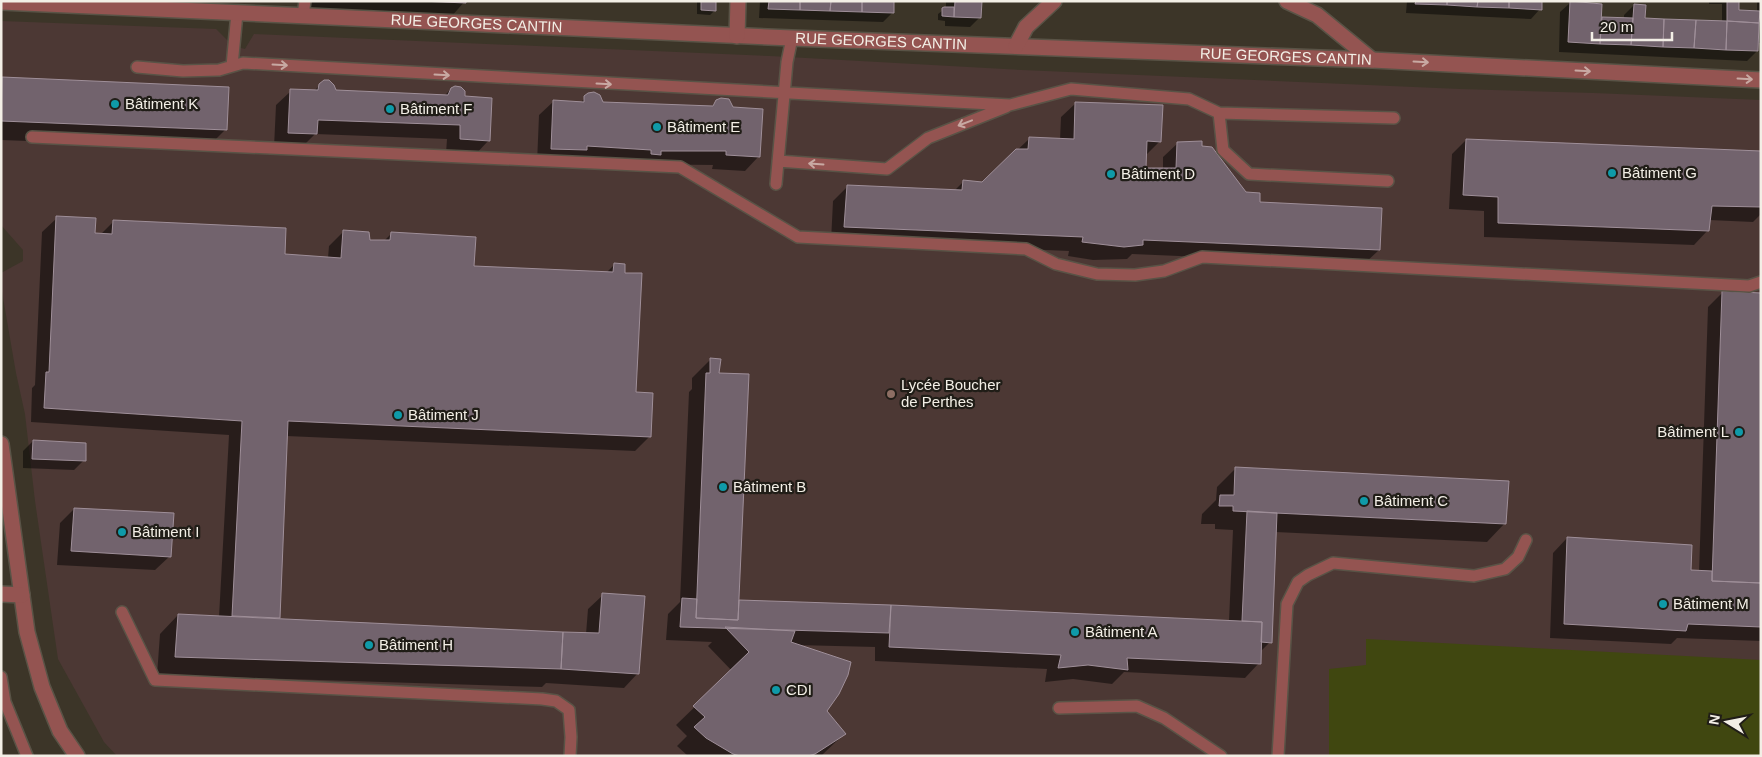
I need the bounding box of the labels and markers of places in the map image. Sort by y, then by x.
place label: Bâtiment K [125,95,198,112]
marker: Bâtiment K [109,98,121,110]
place label: Bâtiment F [400,100,473,117]
marker: Bâtiment F [384,103,396,115]
place label: Bâtiment E [667,118,740,135]
marker: Bâtiment E [651,121,663,133]
place label: Bâtiment G [1622,164,1697,181]
place label: Bâtiment D [1121,165,1195,182]
marker: Bâtiment G [1606,167,1618,179]
marker: Bâtiment D [1105,168,1117,180]
place label: Lycée Boucher de Perthes [901,376,1001,410]
marker: Lycée Boucher de Perthes [885,388,897,400]
place label: Bâtiment J [408,406,479,423]
marker: Bâtiment J [392,409,404,421]
place label: Bâtiment L [1657,423,1729,440]
marker: Bâtiment L [1733,426,1745,438]
place label: Bâtiment B [733,478,806,495]
marker: Bâtiment B [717,481,729,493]
place label: Bâtiment C [1374,492,1448,509]
marker: Bâtiment C [1358,495,1370,507]
place label: Bâtiment I [132,523,200,540]
marker: Bâtiment I [116,526,128,538]
place label: Bâtiment M [1673,595,1749,612]
marker: Bâtiment M [1657,598,1669,610]
place label: Bâtiment A [1085,623,1158,640]
marker: Bâtiment A [1069,626,1081,638]
place label: Bâtiment H [379,636,453,653]
marker: Bâtiment H [363,639,375,651]
place label: CDI [786,681,812,698]
marker: CDI [770,684,782,696]

